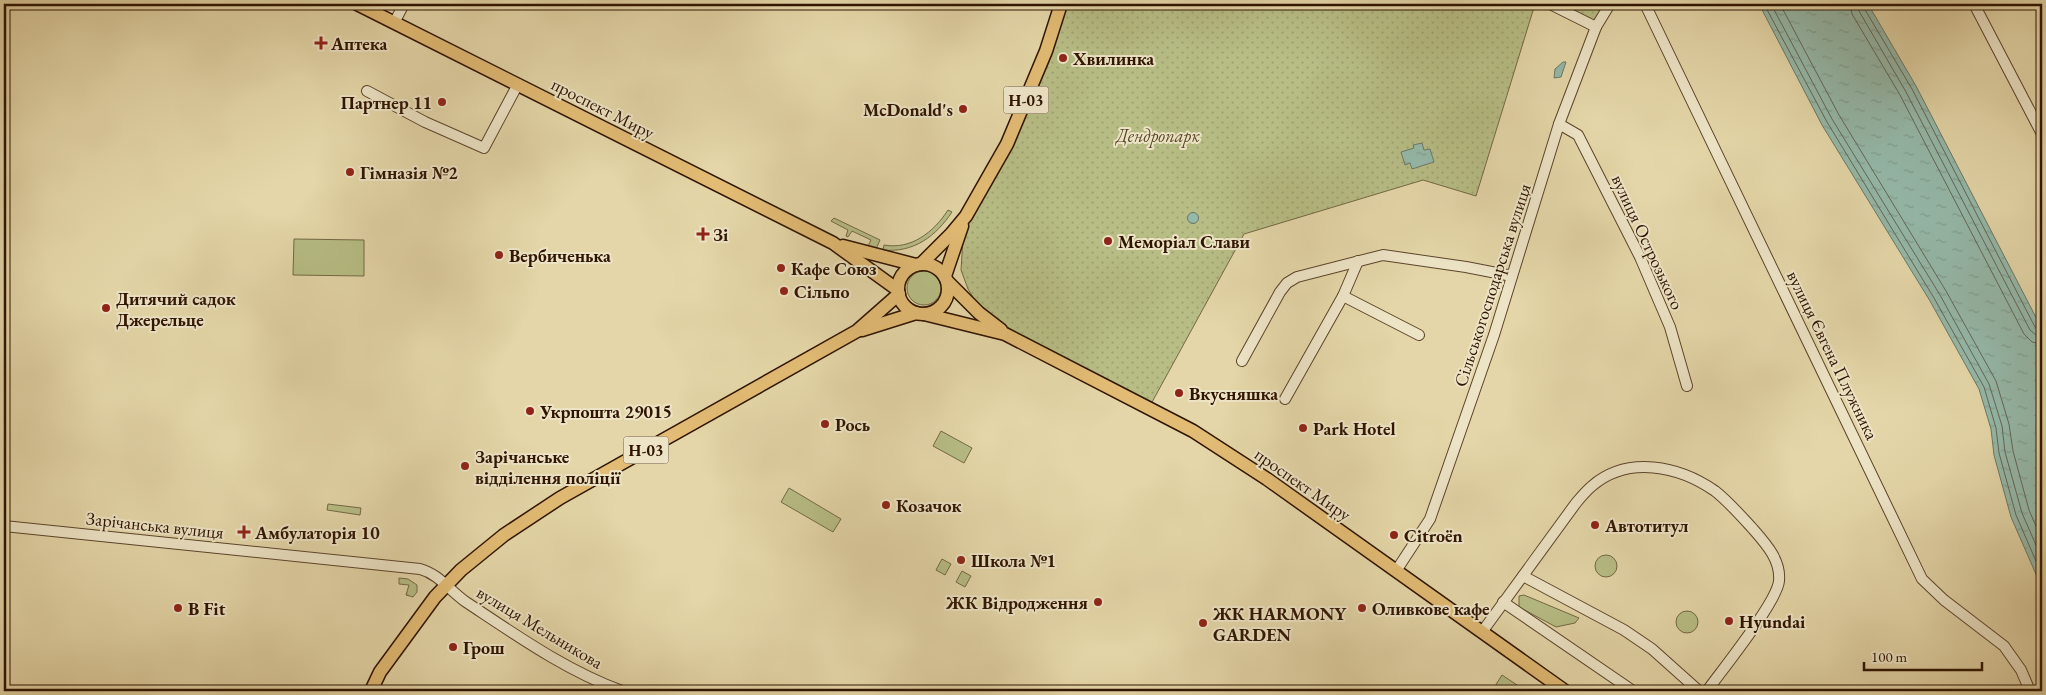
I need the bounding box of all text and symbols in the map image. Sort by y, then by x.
place label: Аптека [330,32,387,55]
marker: Аптека [315,37,327,49]
place label: Хвилинка [1072,47,1154,70]
marker: Хвилинка [1057,52,1069,64]
street label: проспект Миру [548,72,658,144]
road number: Н-03 [1004,86,1048,114]
place label: Партнер 11 [341,91,432,114]
marker: Партнер 11 [436,96,448,108]
place label: McDonald's [863,98,953,121]
marker: McDonald's [957,103,969,115]
park label: Дендропарк [1114,124,1200,148]
place label: Гімназія №2 [360,161,458,184]
marker: Гімназія №2 [344,166,356,178]
street label: вулиця Острозького [1607,171,1689,313]
street label: Сільськогосподарська вулиця [1448,180,1536,390]
place label: Зі [713,223,729,246]
marker: Зі [697,228,709,240]
place label: Меморіал Слави [1118,230,1250,253]
marker: Меморіал Слави [1102,235,1114,247]
place label: Вербиченька [509,244,611,267]
marker: Вербиченька [493,249,505,261]
place label: Кафе Союз [791,257,877,280]
marker: Кафе Союз [775,262,787,274]
street label: вулиця Євгена Плужника [1782,267,1884,444]
place label: Сільпо [794,280,849,303]
marker: Сільпо [778,285,790,297]
place label: Дитячий садок Джерельце [116,287,236,331]
marker: Дитячий садок Джерельце [100,302,112,314]
place label: Вкусняшка [1189,382,1278,405]
marker: Вкусняшка [1173,387,1185,399]
place label: Укрпошта 29015 [539,400,672,423]
marker: Укрпошта 29015 [524,405,536,417]
place label: Рось [835,413,870,436]
place label: Park Hotel [1313,417,1396,440]
marker: Рось [819,418,831,430]
marker: Park Hotel [1297,422,1309,434]
road number: Н-03 [624,436,668,464]
street label: проспект Миру [1250,442,1356,526]
place label: Зарічанське відділення поліції [475,445,621,489]
marker: Зарічанське відділення поліції [459,460,471,472]
place label: Козачок [896,494,961,517]
marker: Козачок [880,499,892,511]
street label: Зарічанська вулиця [85,506,225,544]
place label: Автотитул [1604,514,1688,537]
marker: Автотитул [1589,519,1601,531]
place label: Амбулаторія 10 [254,521,380,544]
place label: Citroën [1404,524,1463,547]
marker: Амбулаторія 10 [237,525,251,539]
marker: Citroën [1388,529,1400,541]
place label: Школа №1 [971,549,1056,572]
marker: Школа №1 [955,554,967,566]
street label: вулиця Мельникова [473,580,608,674]
place label: ЖК Відродження [945,591,1088,614]
marker: ЖК Відродження [1092,596,1104,608]
place label: B Fit [188,597,226,620]
place label: Оливкове кафе [1372,597,1490,620]
marker: B Fit [172,602,184,614]
place label: ЖК HARMONY GARDEN [1212,602,1347,646]
marker: Оливкове кафе [1356,602,1368,614]
place label: Hyundai [1739,610,1806,633]
marker: Hyundai [1723,615,1735,627]
marker: ЖК HARMONY GARDEN [1197,617,1209,629]
place label: Грош [463,636,505,659]
scale bar [1864,640,1981,672]
marker: Грош [447,641,459,653]
text: 100 m [1871,647,1908,666]

